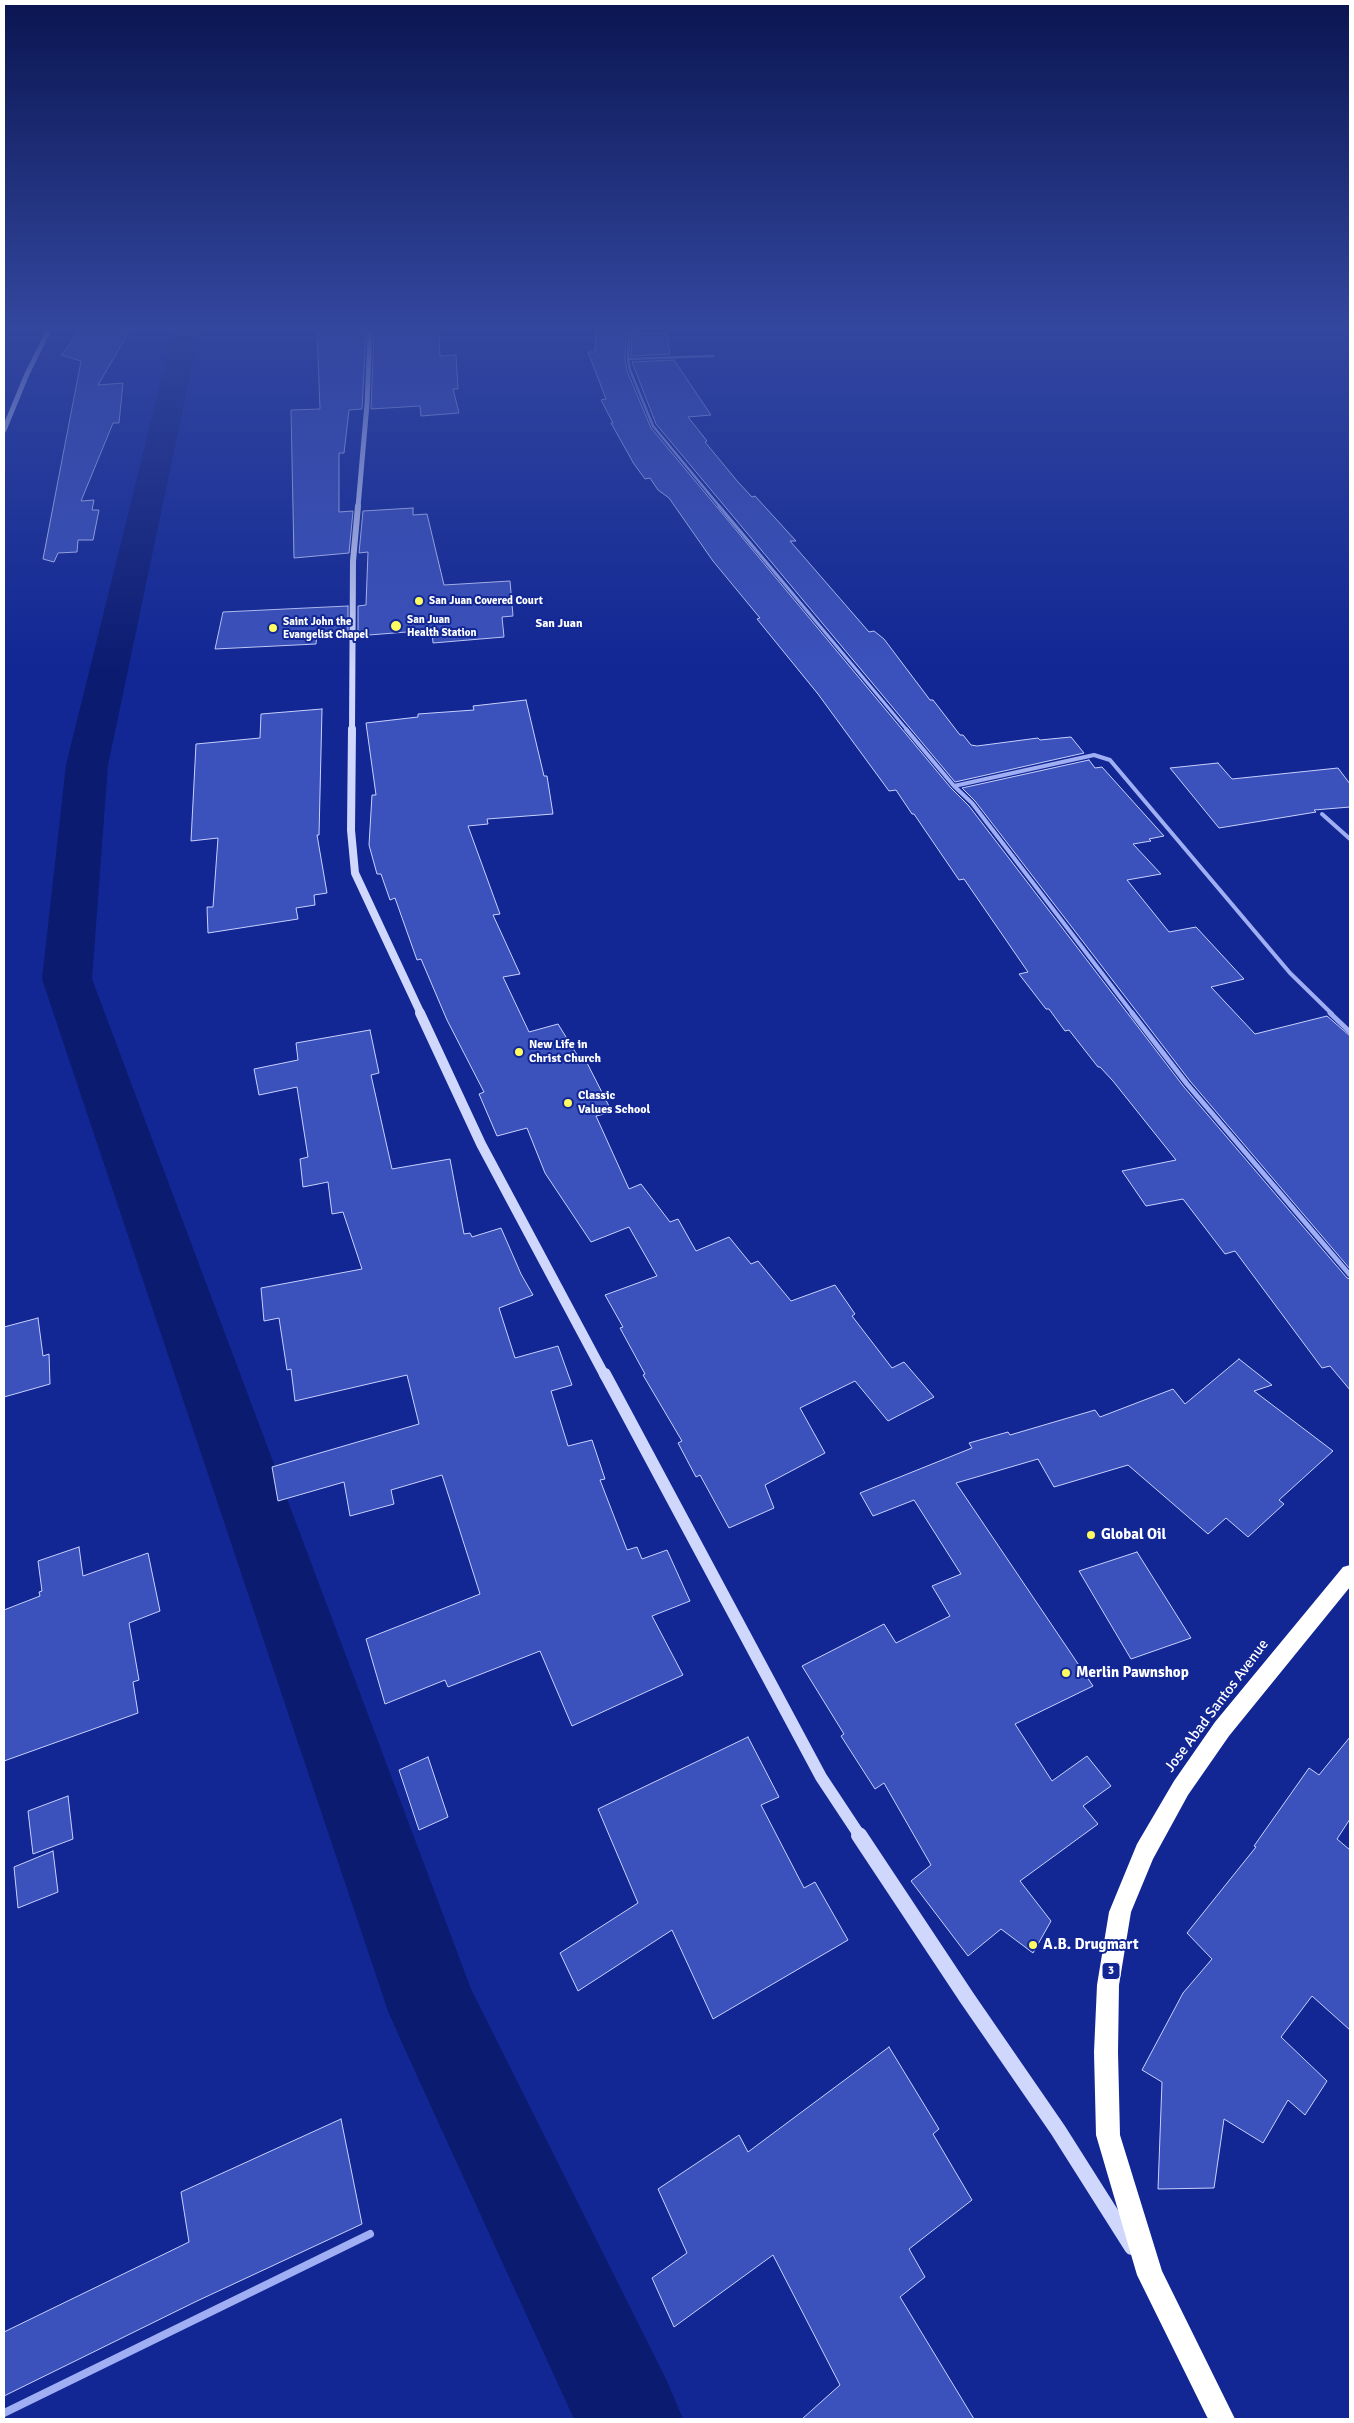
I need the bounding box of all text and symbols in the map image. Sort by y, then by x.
place label: San Juan Covered Court [429,594,543,608]
marker: San Juan Covered Court [413,595,425,607]
place label: San Juan Health Station [407,613,476,639]
place label: Saint John the Evangelist Chapel [283,615,369,641]
district label: San Juan [535,617,583,631]
marker: San Juan Health Station [389,619,403,633]
marker: Saint John the Evangelist Chapel [267,622,279,634]
place label: New Life in Christ Church [529,1038,601,1066]
marker: New Life in Christ Church [513,1046,525,1058]
place label: Classic Values School [578,1089,650,1117]
marker: Classic Values School [562,1097,574,1109]
place label: Global Oil [1101,1526,1166,1544]
marker: Global Oil [1085,1529,1097,1541]
street label: Jose Abad Santos Avenue [1161,1636,1273,1776]
place label: Merlin Pawnshop [1076,1664,1189,1682]
marker: Merlin Pawnshop [1060,1667,1072,1679]
place label: A.B. Drugmart [1043,1936,1139,1954]
marker: A.B. Drugmart [1027,1939,1039,1951]
road number: 3 [1102,1962,1120,1980]

